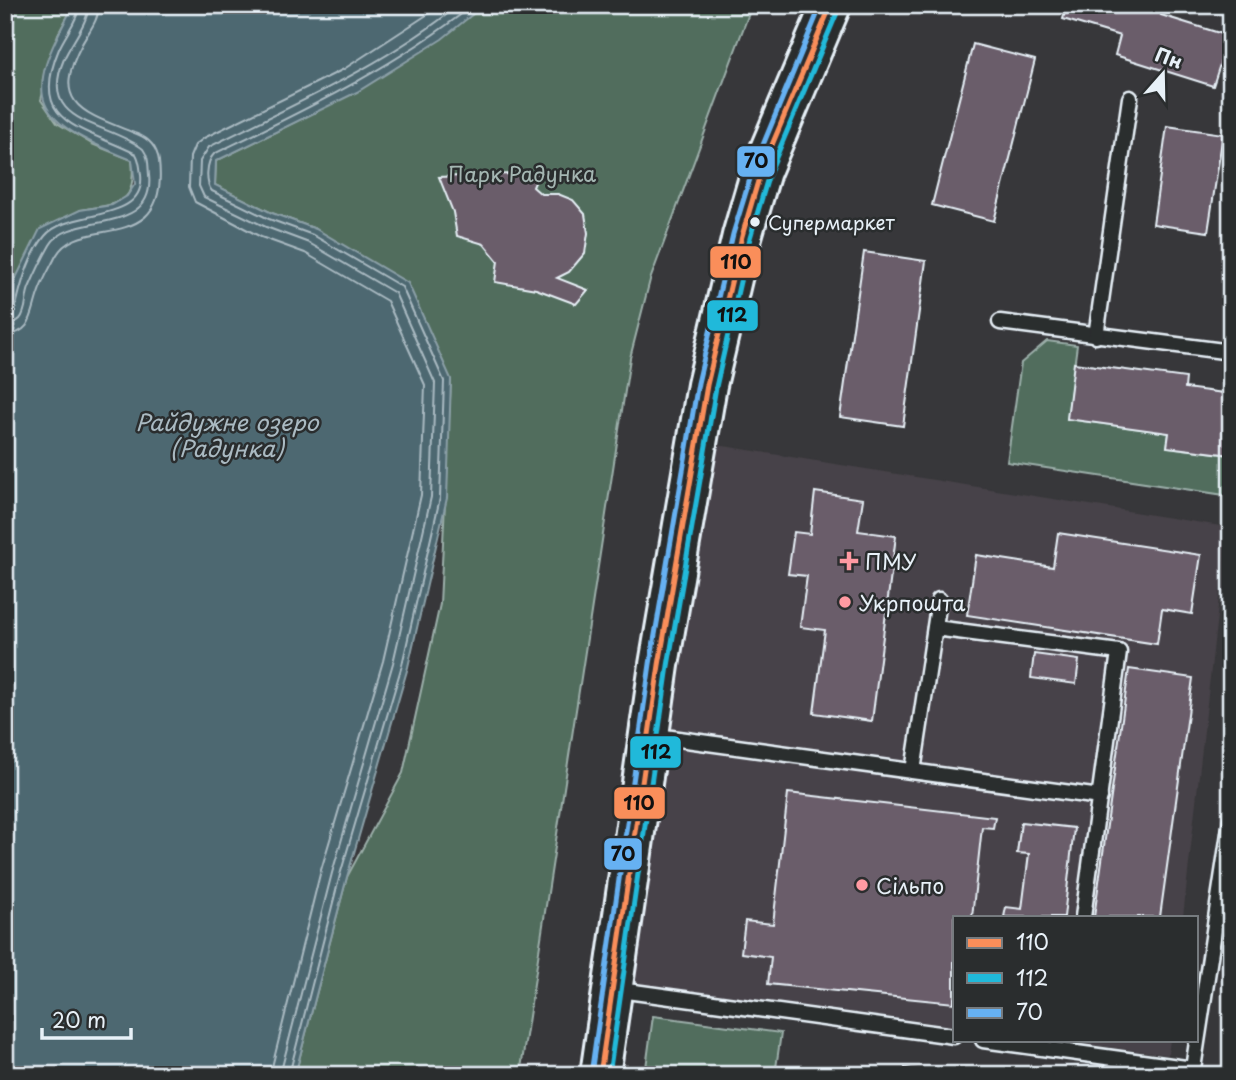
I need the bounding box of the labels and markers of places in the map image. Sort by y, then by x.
place label: Супермаркет [768,208,896,236]
marker: Супермаркет [748,215,762,229]
place label: ПМУ [865,545,917,577]
marker: ПМУ [839,551,859,571]
place label: Укрпошта [859,586,966,618]
marker: Укрпошта [837,594,853,610]
place label: Сільпо [876,869,944,901]
marker: Сільпо [854,877,870,893]

